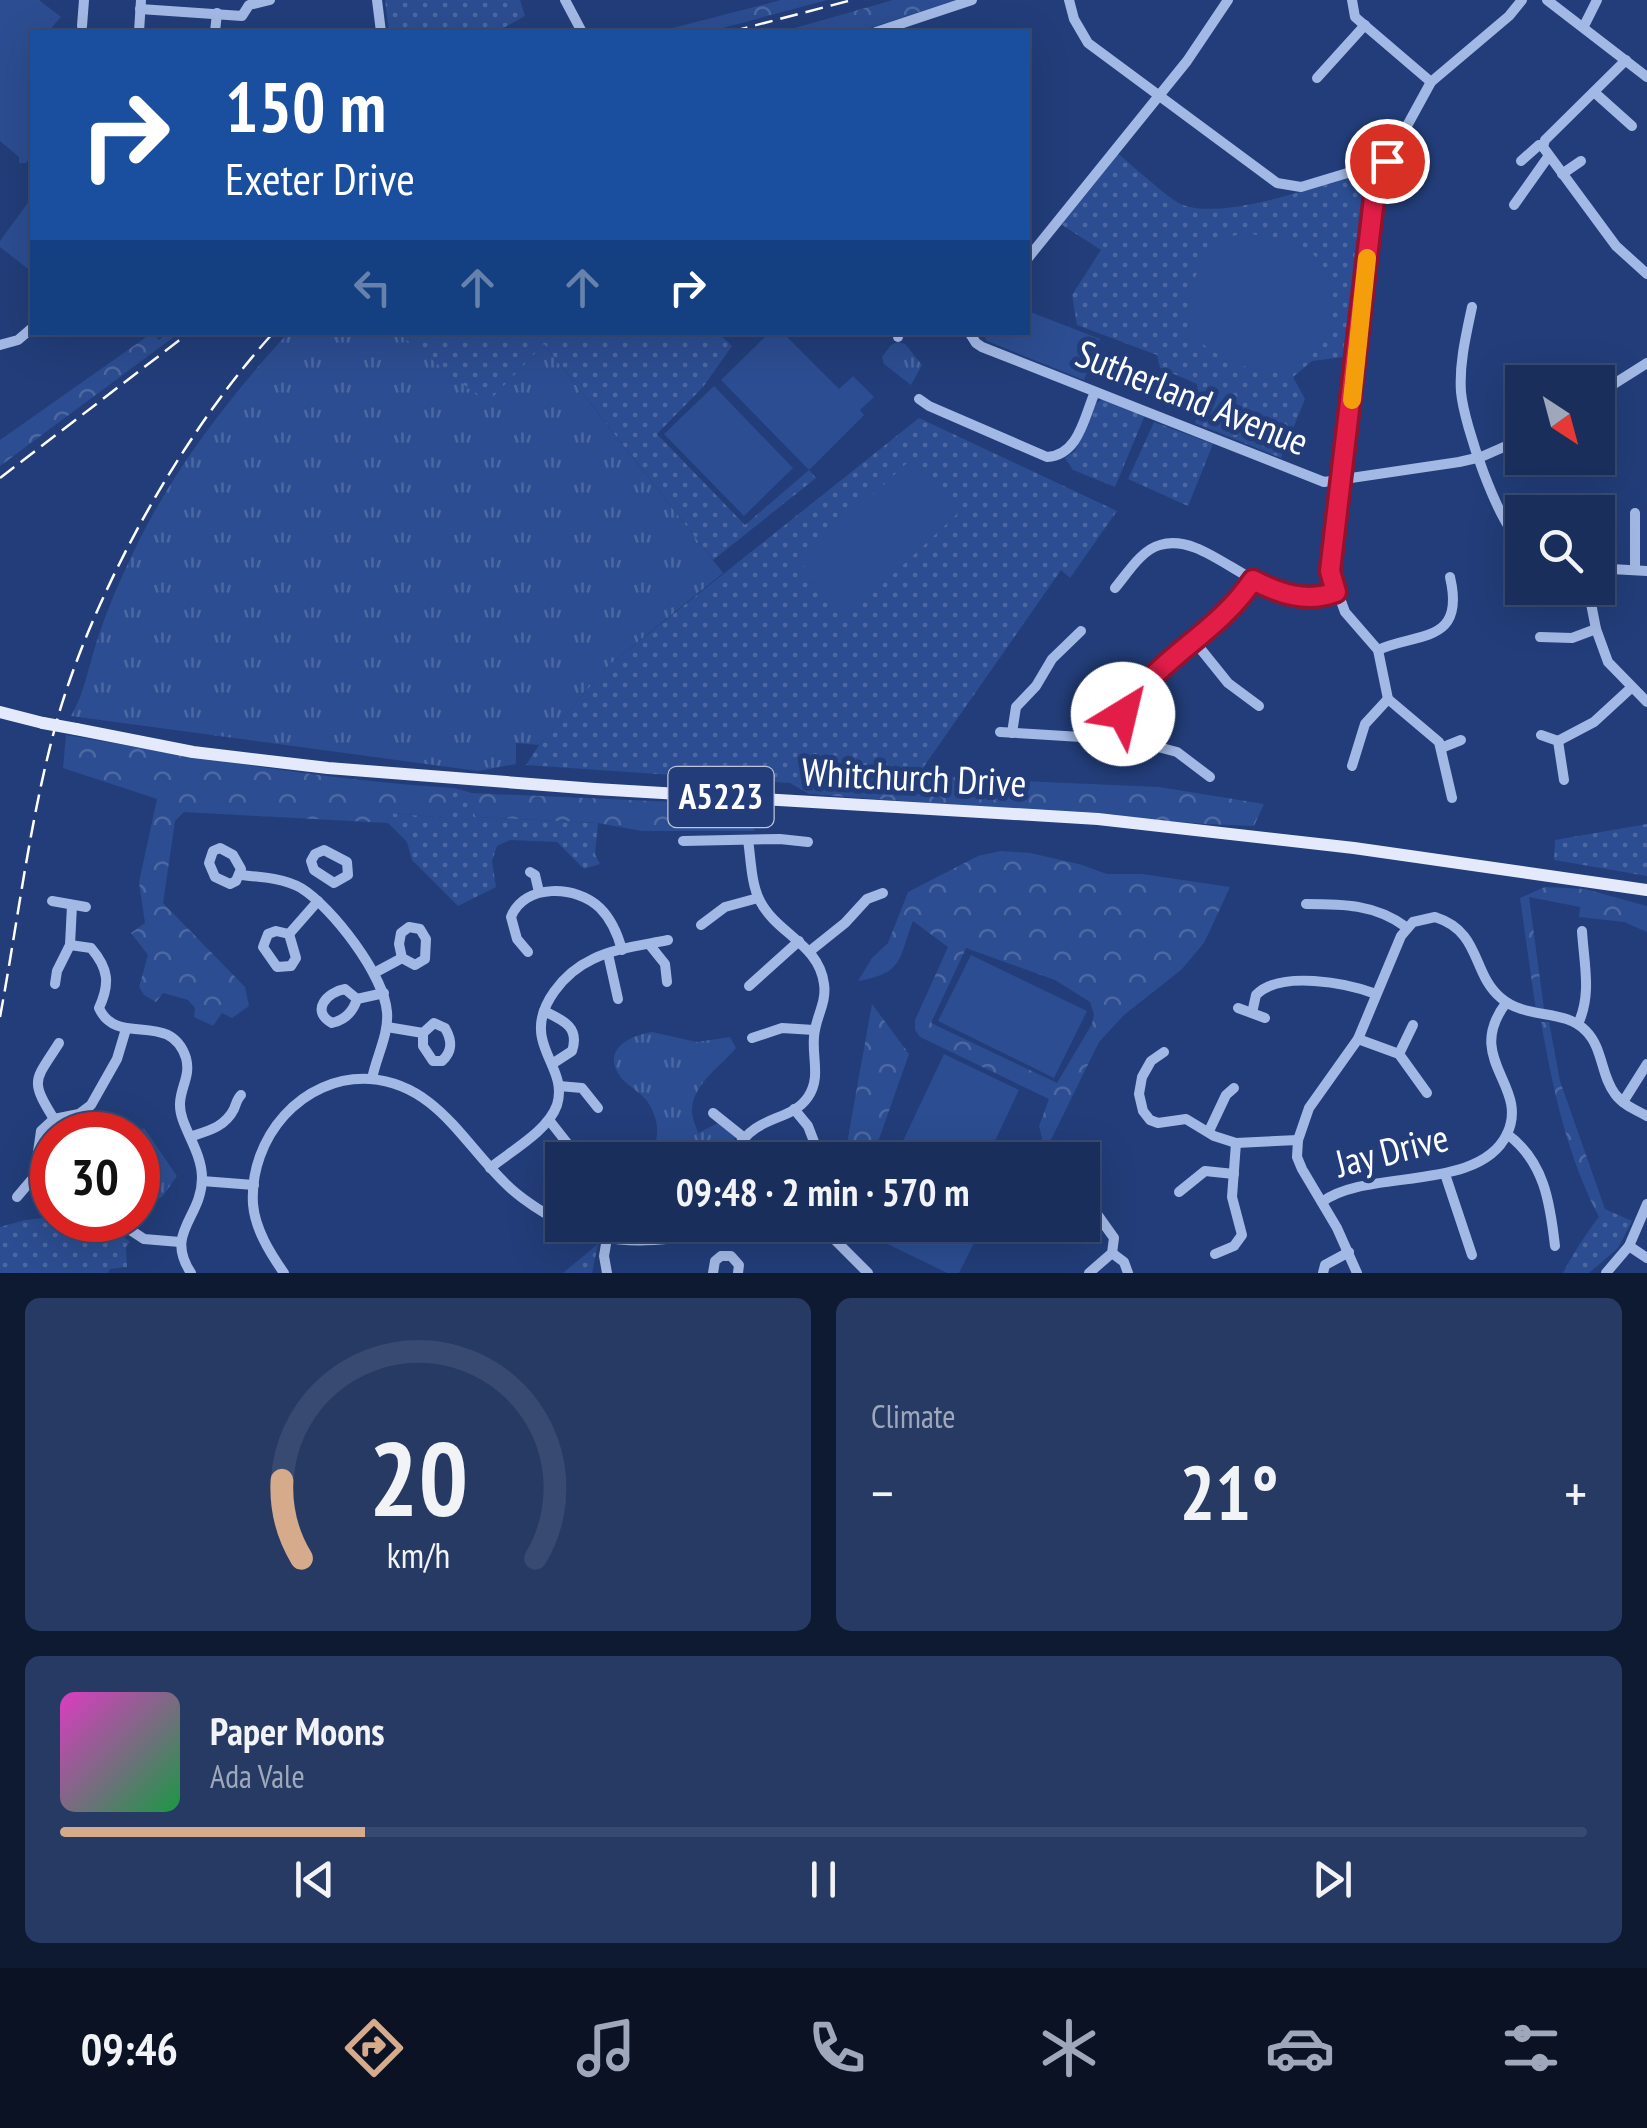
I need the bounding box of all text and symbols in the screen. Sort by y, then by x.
text: 150 m [225,61,386,151]
icon: right [60,70,190,200]
pin [1345,119,1430,204]
icon: arrive [1360,134,1415,189]
text: Exeter Drive [225,149,415,207]
icon: left [345,260,400,315]
icon: ahead [450,260,505,315]
icon: ahead [555,260,610,315]
icon: right [660,260,715,315]
street label: Sutherland Avenue [1069,328,1316,465]
north arrow [1505,365,1615,475]
map controls [1505,365,1615,605]
button: search [1505,495,1615,605]
position arrow [1071,662,1175,766]
street label: Whitchurch Drive [800,746,1028,807]
road number: A5223 [668,767,774,827]
speed limit sign: 30 [30,1112,160,1242]
street label: Jay Drive [1329,1112,1453,1187]
text: 09:48 · 2 min · 570 m [676,1167,969,1216]
text: Climate [871,1395,955,1437]
text: 20 [368,1410,468,1545]
text: 21° [1179,1444,1279,1541]
text: − [871,1457,894,1528]
text: + [1564,1457,1587,1528]
text: km/h [386,1532,450,1578]
text: Paper Moons [210,1706,385,1755]
text: Ada Vale [210,1755,305,1797]
icon: previous [287,1852,342,1907]
icon: pause [796,1852,851,1907]
icon: next [1305,1852,1360,1907]
icon: directions [339,2013,409,2083]
icon: music [571,2013,641,2083]
icon: phone [802,2013,872,2083]
icon: climate [1034,2013,1104,2083]
icon: car [1265,2013,1335,2083]
icon: filters [1496,2013,1566,2083]
text: 09:46 [81,2019,178,2077]

